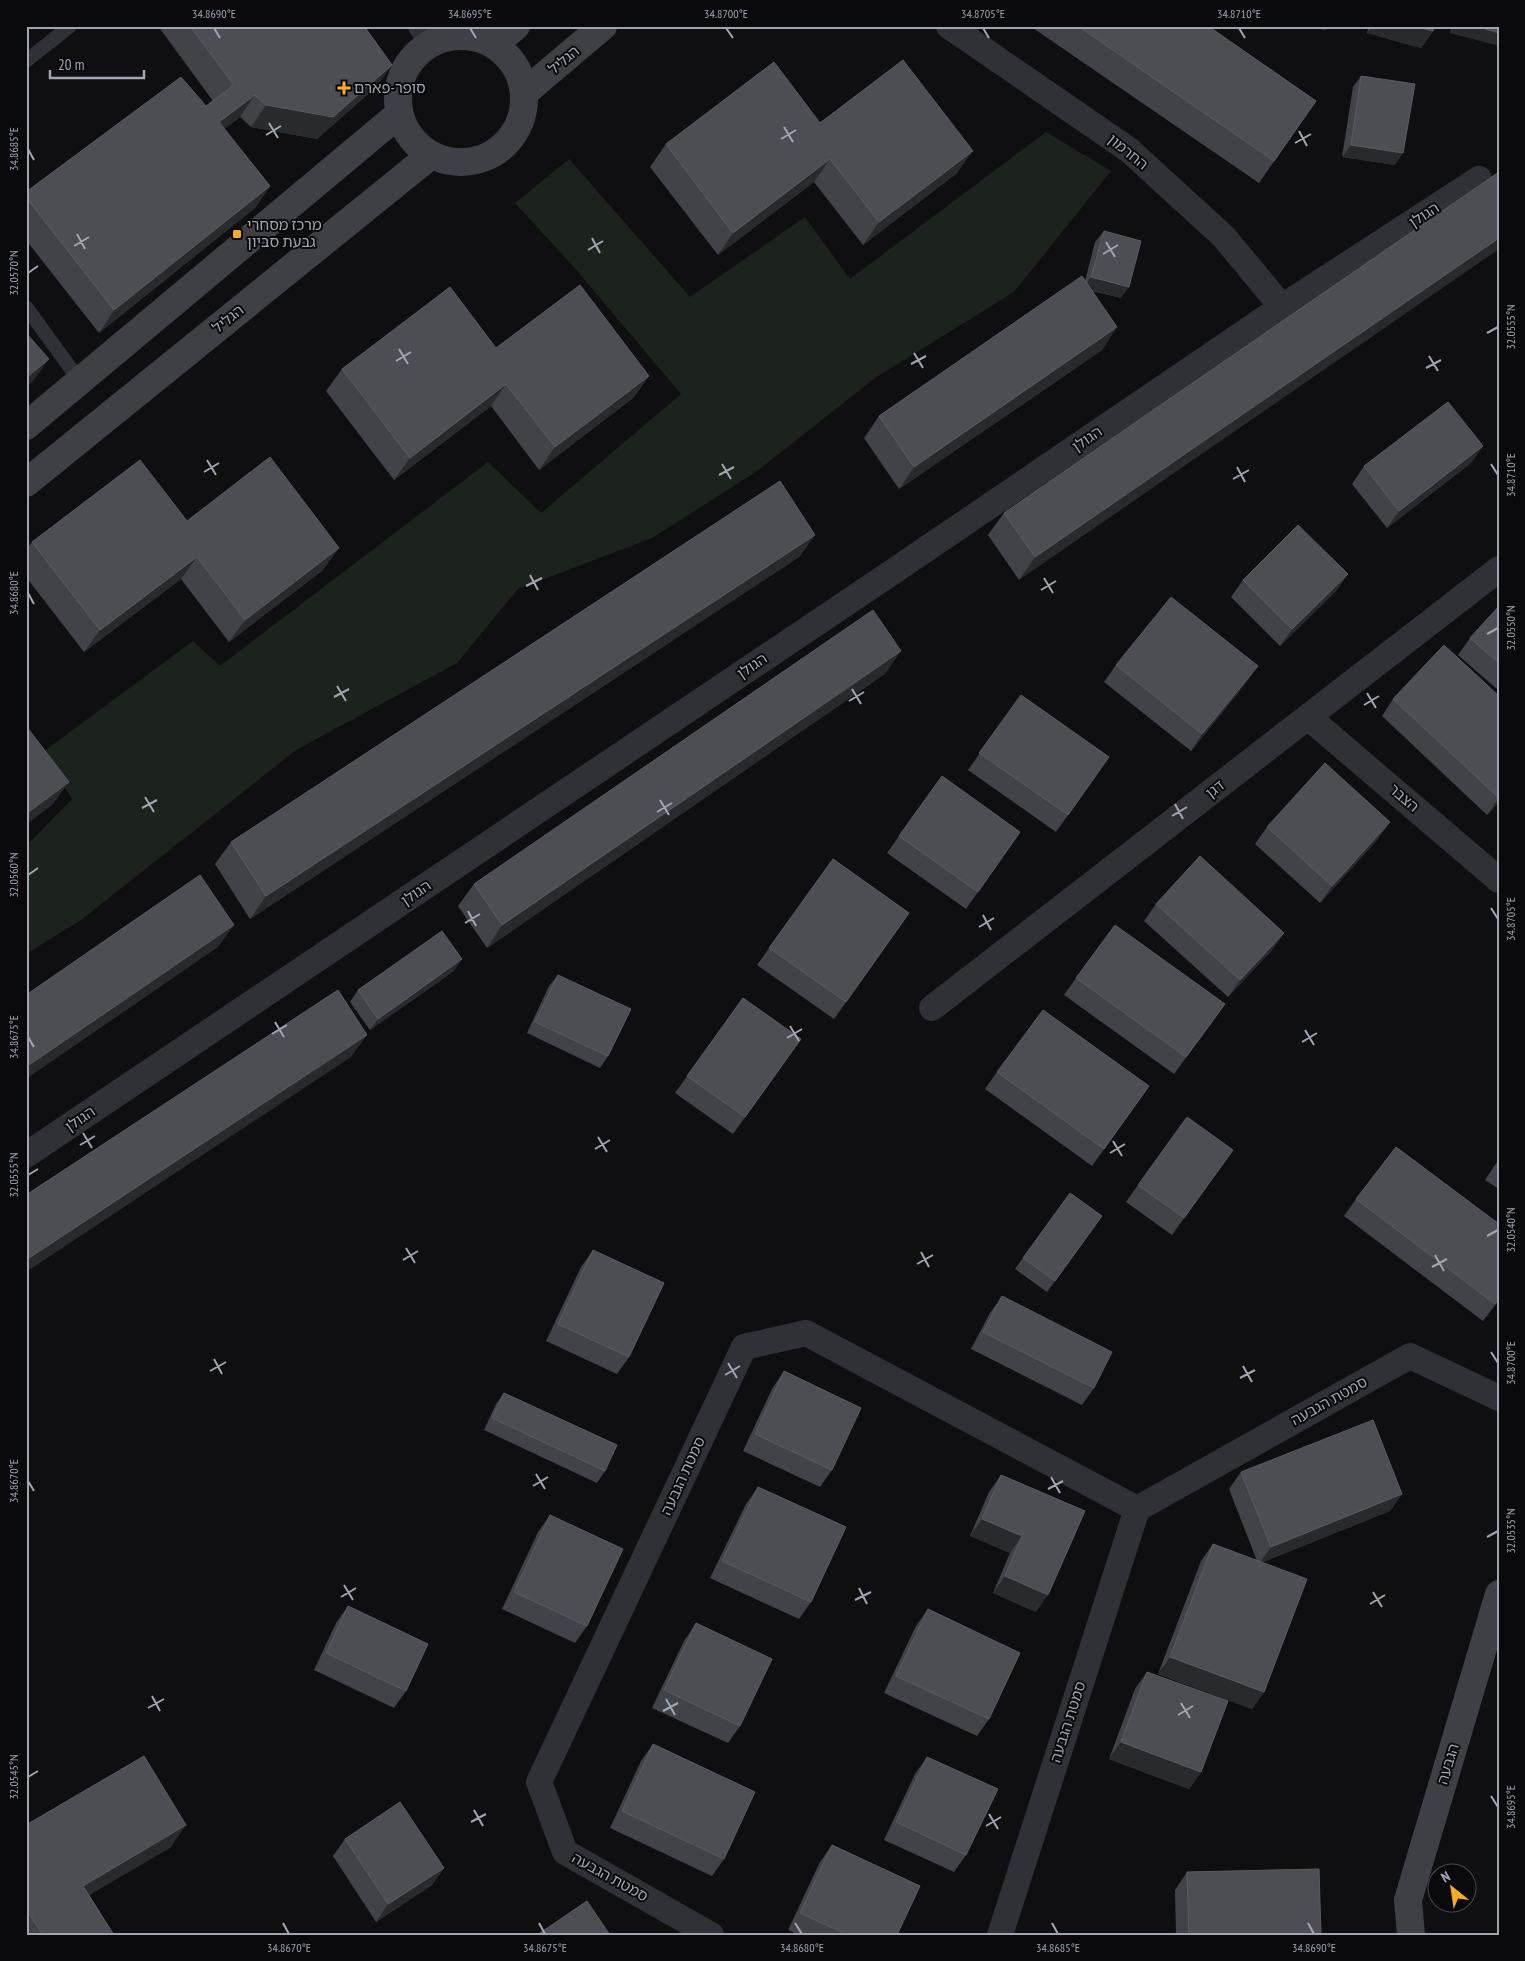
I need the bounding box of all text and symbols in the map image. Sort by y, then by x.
text: 34.8690°E [192,6,236,21]
text: 34.8695°E [448,6,492,21]
text: 34.8700°E [704,6,748,21]
text: 34.8705°E [961,6,1005,21]
text: 34.8710°E [1217,6,1261,21]
street label: הגליל [544,41,583,78]
scale bar [50,48,144,80]
text: 20 m [58,55,84,74]
place label: סופר-פארם [354,78,426,97]
marker: סופר-פארם [338,82,350,94]
text: 34.8685°E [6,127,21,171]
street label: החרמון [1104,130,1152,174]
street label: הגולן [1405,198,1442,231]
place label: מרכז מסחרי גבעת סביון [247,215,322,251]
marker: מרכז מסחרי גבעת סביון [231,228,243,240]
text: 32.0570°N [6,250,21,296]
street label: הגליל [208,300,247,337]
text: 32.0555°N [1503,304,1518,350]
street label: הגולן [1068,422,1105,455]
text: 34.8710°E [1503,453,1518,497]
text: 34.8680°E [6,571,21,615]
text: 32.0550°N [1503,605,1518,651]
street label: הגולן [733,649,770,682]
street label: דגן [1201,775,1228,802]
street label: הצבר [1385,779,1423,816]
text: 32.0560°N [6,852,21,898]
street label: הגולן [397,876,434,909]
text: 34.8705°E [1503,897,1518,941]
text: 34.8675°E [6,1015,21,1059]
street label: הגולן [61,1102,98,1135]
text: 32.0555°N [6,1152,21,1198]
text: 32.0540°N [1503,1207,1518,1253]
text: 34.8700°E [1503,1341,1518,1385]
street label: סמטת הגבעה [1287,1372,1370,1429]
street label: סמטת הגבעה [656,1433,709,1518]
text: 34.8670°E [6,1459,21,1503]
text: 32.0535°N [1503,1508,1518,1554]
street label: סמטת הגבעה [1045,1679,1090,1765]
street label: הגבעה [1432,1741,1463,1787]
text: 32.0545°N [6,1754,21,1800]
text: 34.8695°E [1503,1785,1518,1829]
street label: סמטת הגבעה [569,1848,652,1905]
north arrow [1428,1864,1478,1914]
text: N [1438,1867,1453,1886]
text: 34.8670°E [267,1940,311,1955]
text: 34.8675°E [523,1940,567,1955]
text: 34.8680°E [780,1940,824,1955]
text: 34.8685°E [1036,1940,1080,1955]
text: 34.8690°E [1292,1940,1336,1955]

